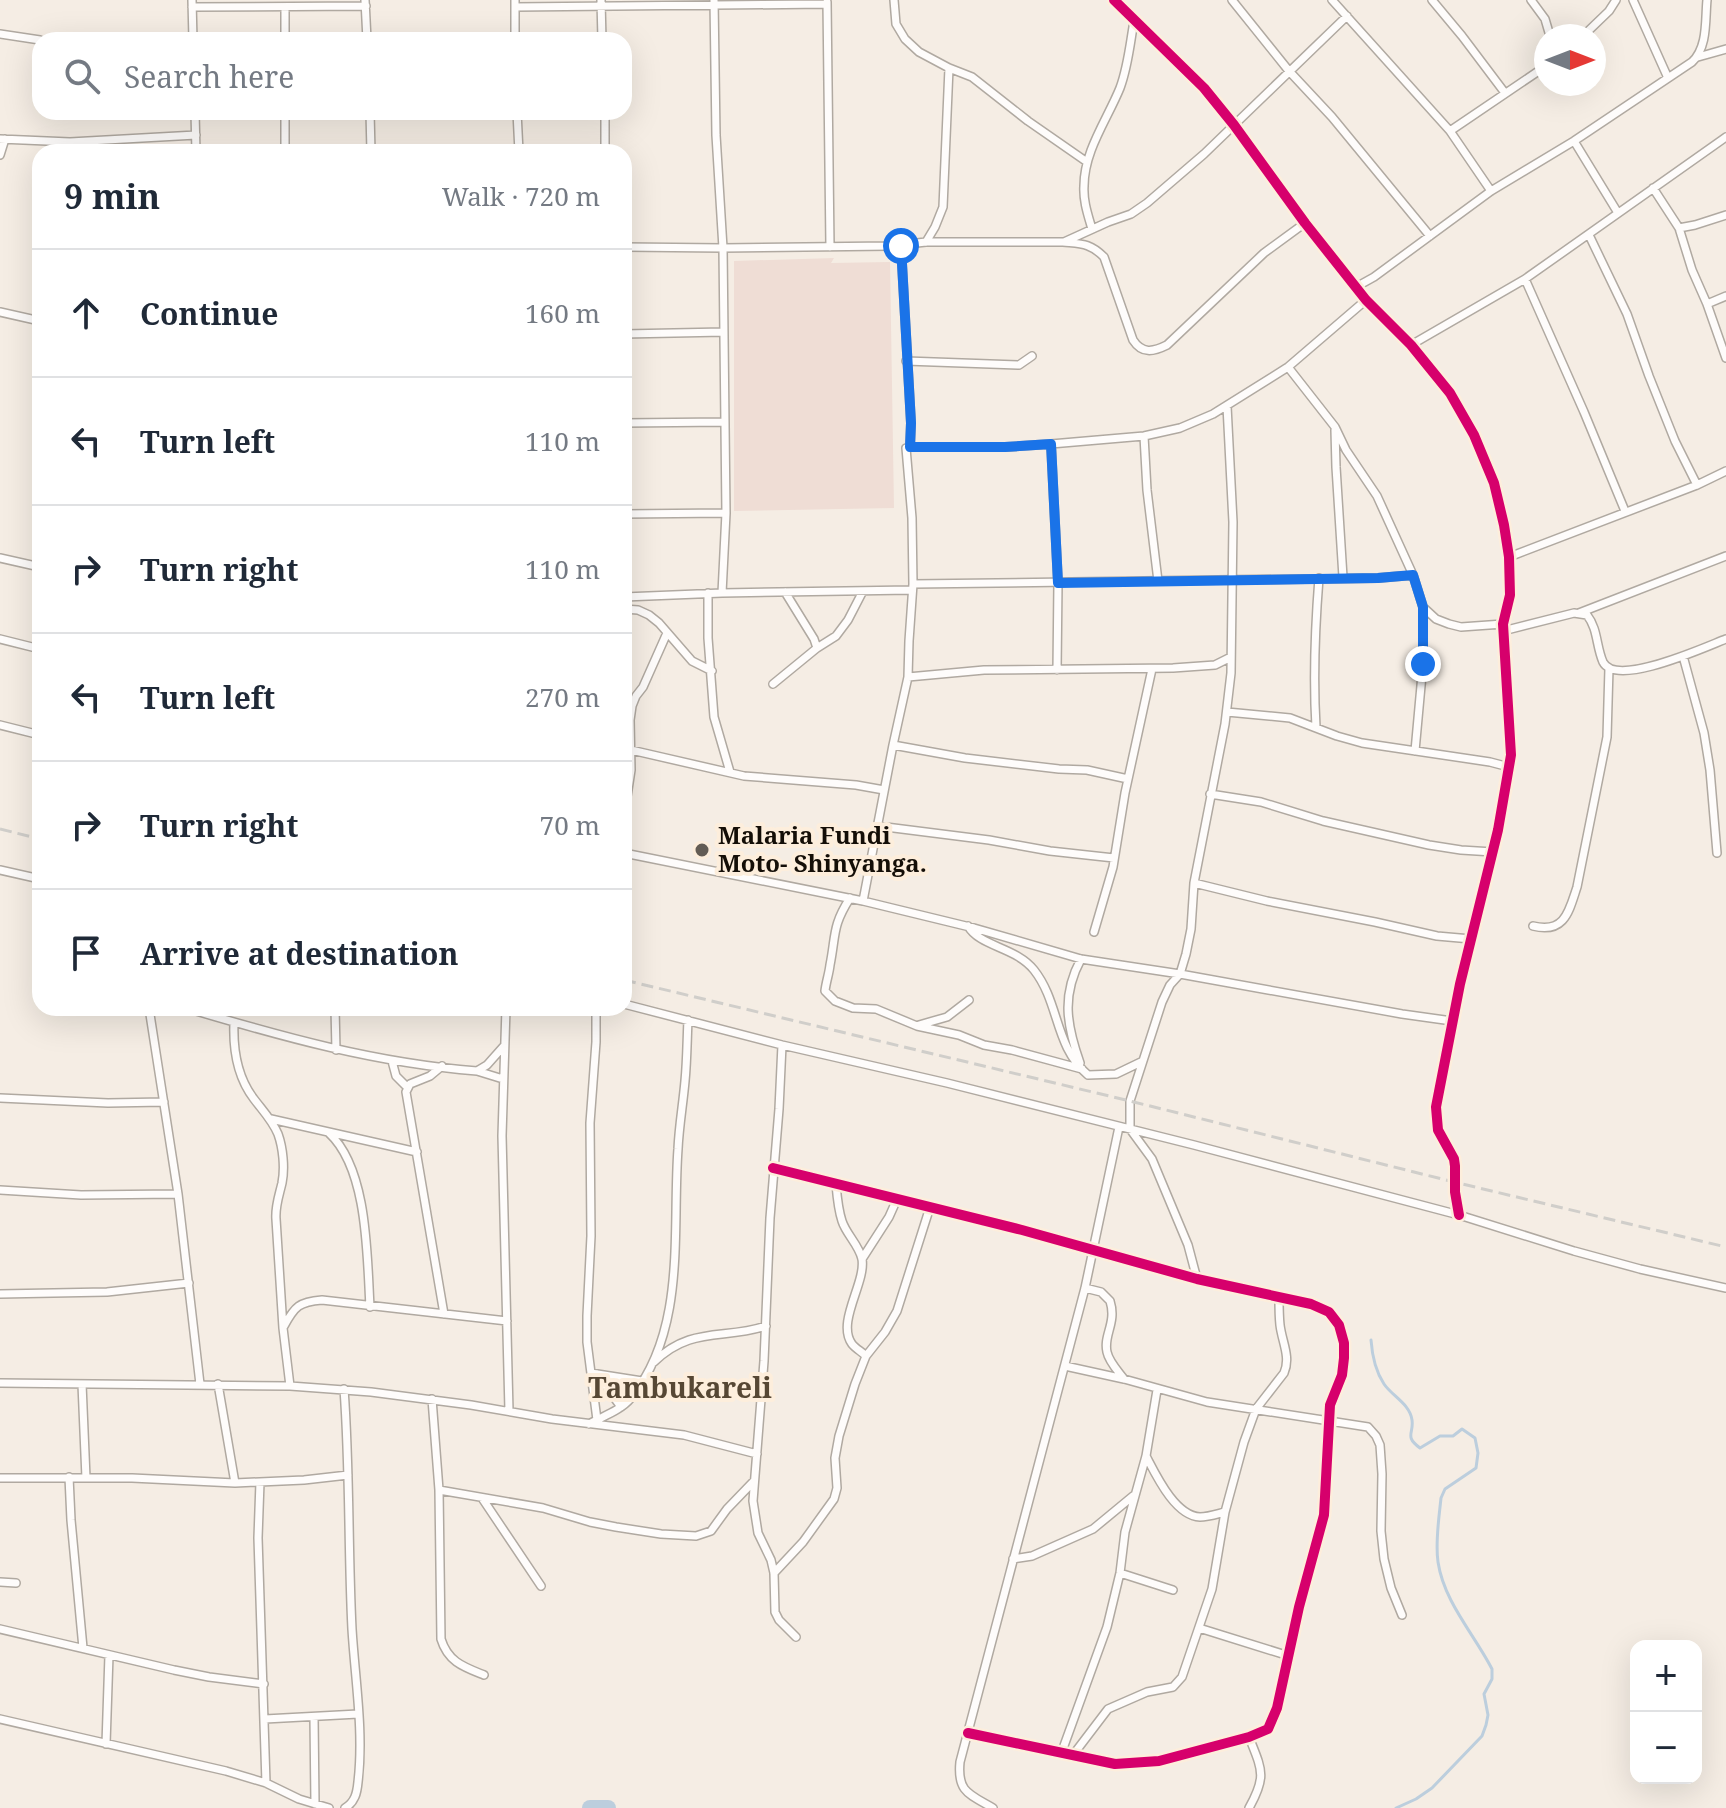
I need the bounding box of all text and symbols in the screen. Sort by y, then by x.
north arrow [1534,24,1606,96]
search box [32,32,632,120]
icon: search [60,54,104,98]
text: Search here [124,56,294,97]
text: 9 min [64,173,160,219]
text: Walk · 720 m [442,178,600,214]
route start [883,228,919,264]
icon: ahead [64,291,108,335]
text: Continue [140,293,278,334]
text: 160 m [525,295,600,331]
icon: left [64,419,108,463]
text: Turn left [140,421,275,462]
text: 110 m [525,423,600,459]
icon: right [64,547,108,591]
text: Turn right [140,549,298,590]
text: 110 m [525,551,600,587]
route end [1405,646,1441,682]
icon: left [64,675,108,719]
text: Turn left [140,677,275,718]
text: 270 m [525,679,600,715]
icon: right [64,803,108,847]
text: Turn right [140,805,298,846]
text: 70 m [540,807,600,843]
place label: Malaria Fundi Moto- Shinyanga. [718,818,927,879]
marker: Malaria Fundi Moto- Shinyanga. [693,841,711,859]
icon: arrive [64,931,108,975]
text: Arrive at destination [140,933,459,974]
district label: Tambukareli [588,1368,772,1406]
map controls [1630,1640,1702,1784]
button: + [1630,1640,1702,1712]
button: − [1630,1712,1702,1784]

